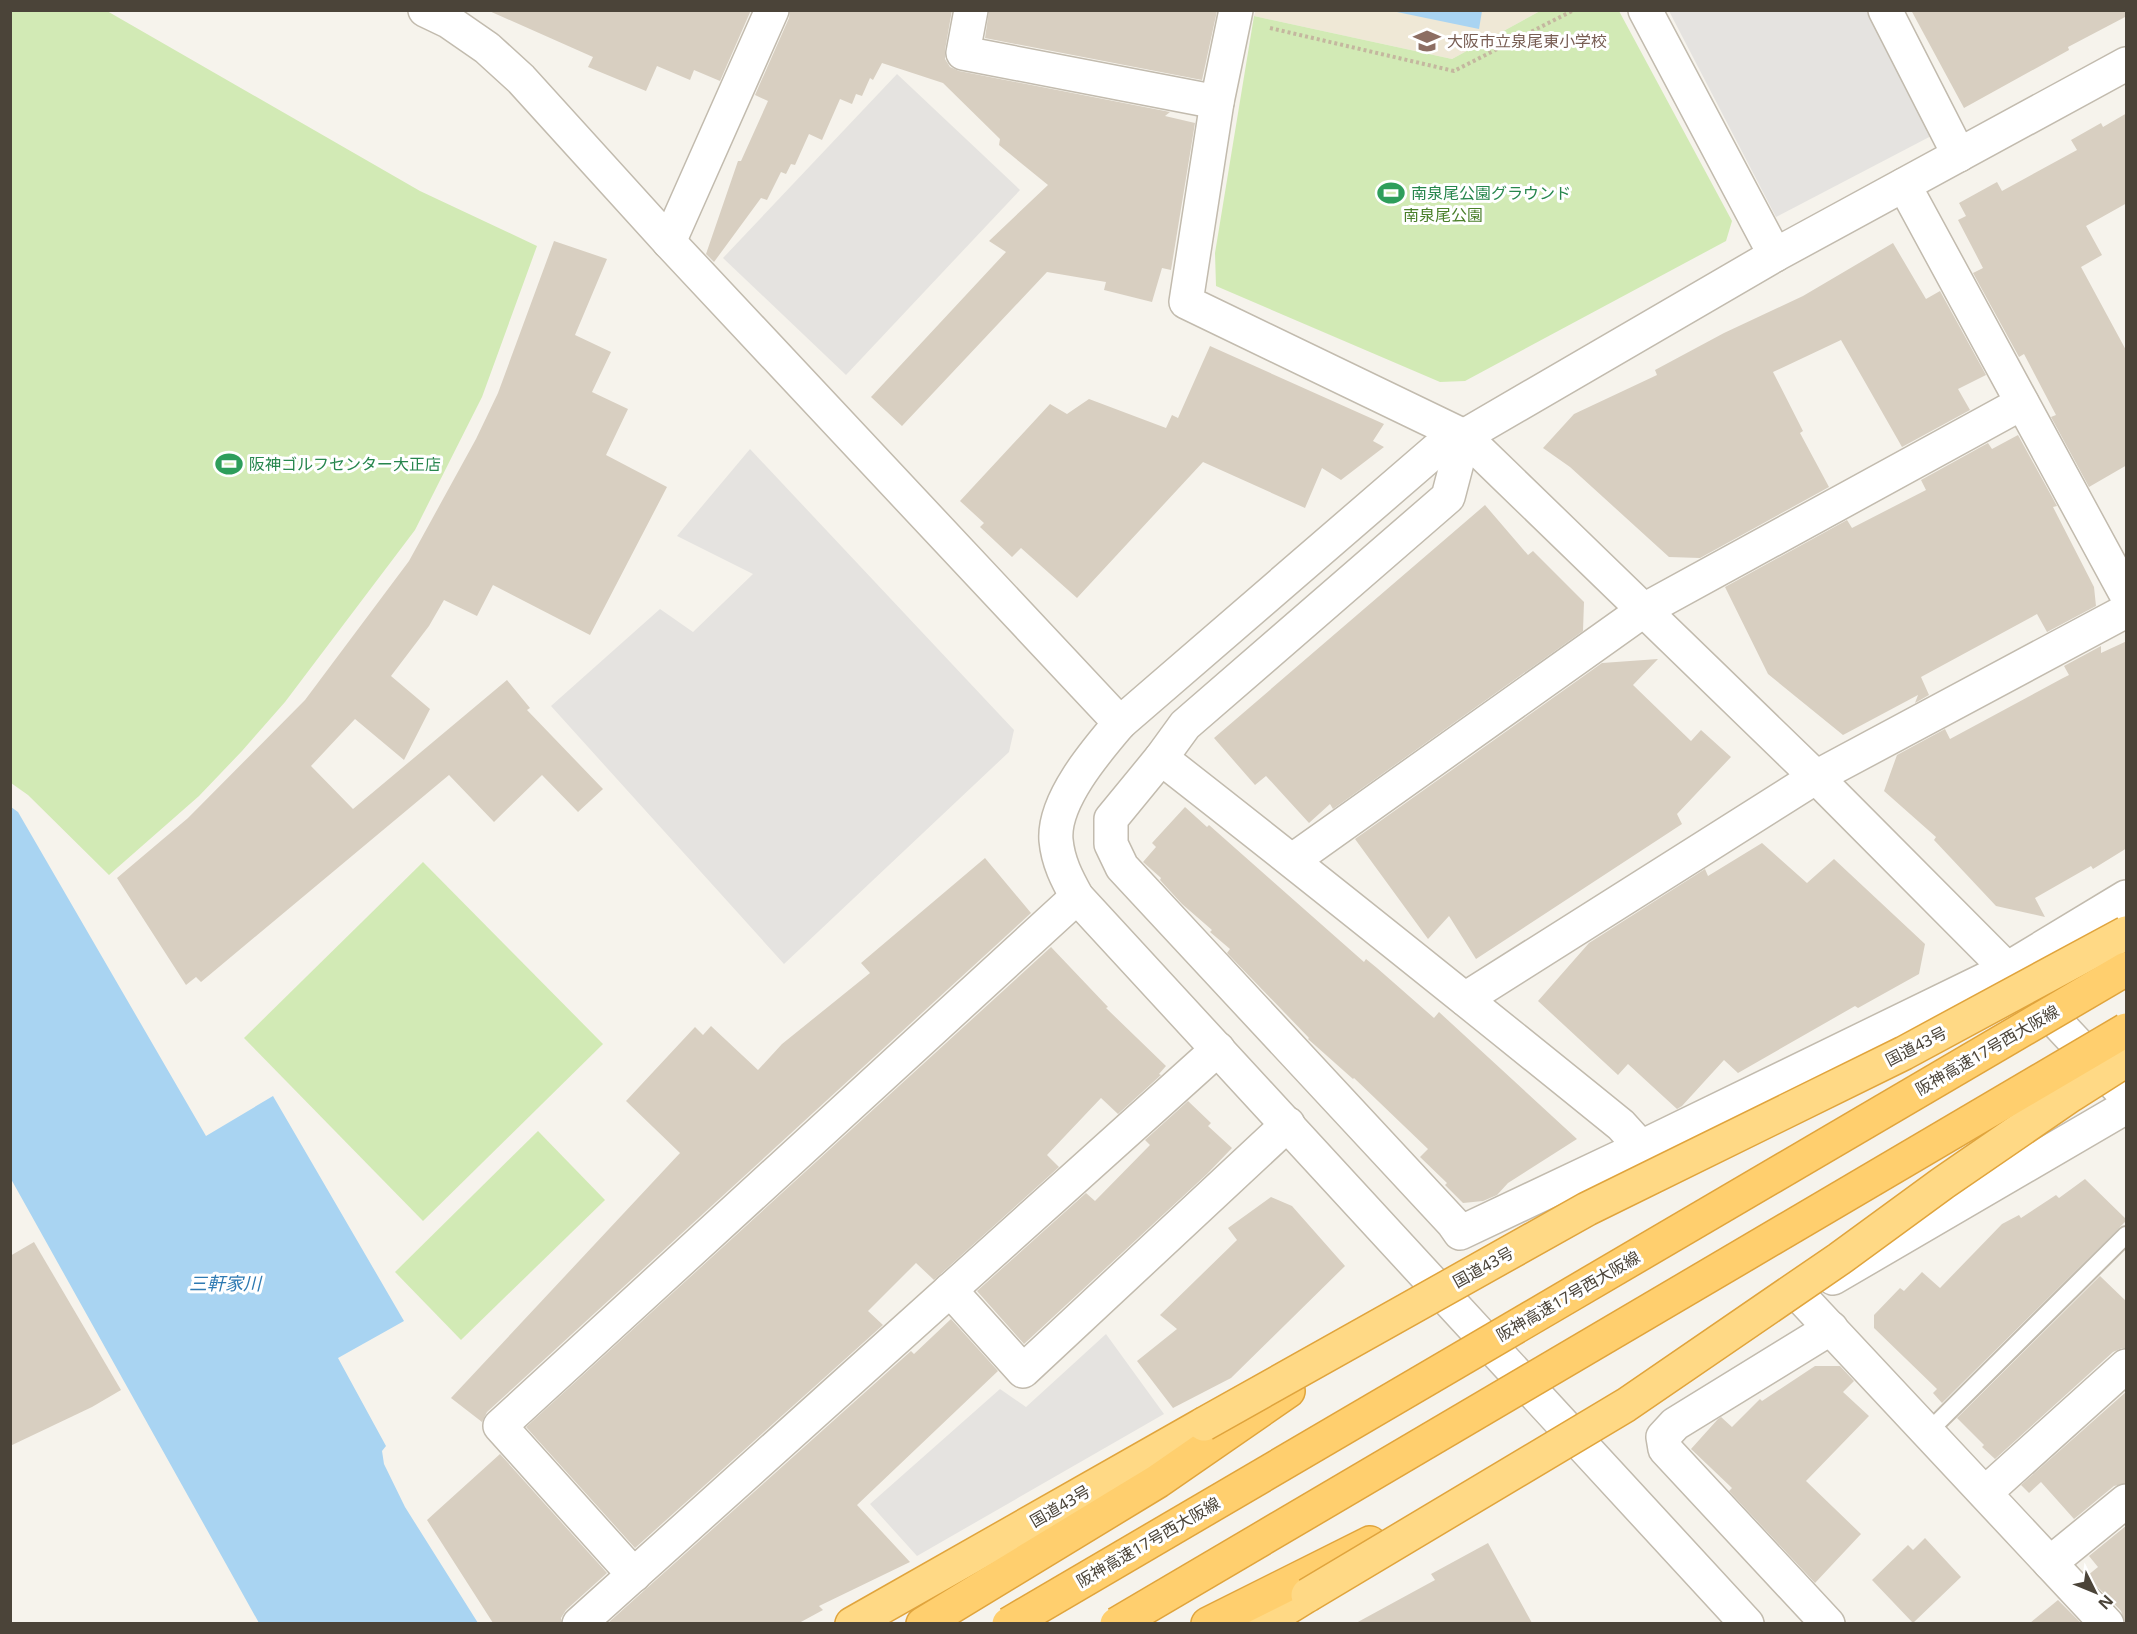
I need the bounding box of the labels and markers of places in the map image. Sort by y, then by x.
school or university icon: 大阪市立泉尾東小学校 [1412,26,1442,56]
place label: 大阪市立泉尾東小学校 [1447,30,1607,52]
sports icon: 南泉尾公園グラウンド [1376,178,1406,208]
place label: 南泉尾公園グラウンド [1411,182,1571,204]
sports icon: 阪神ゴルフセンター大正店 [214,449,244,479]
place label: 阪神ゴルフセンター大正店 [249,453,441,475]

